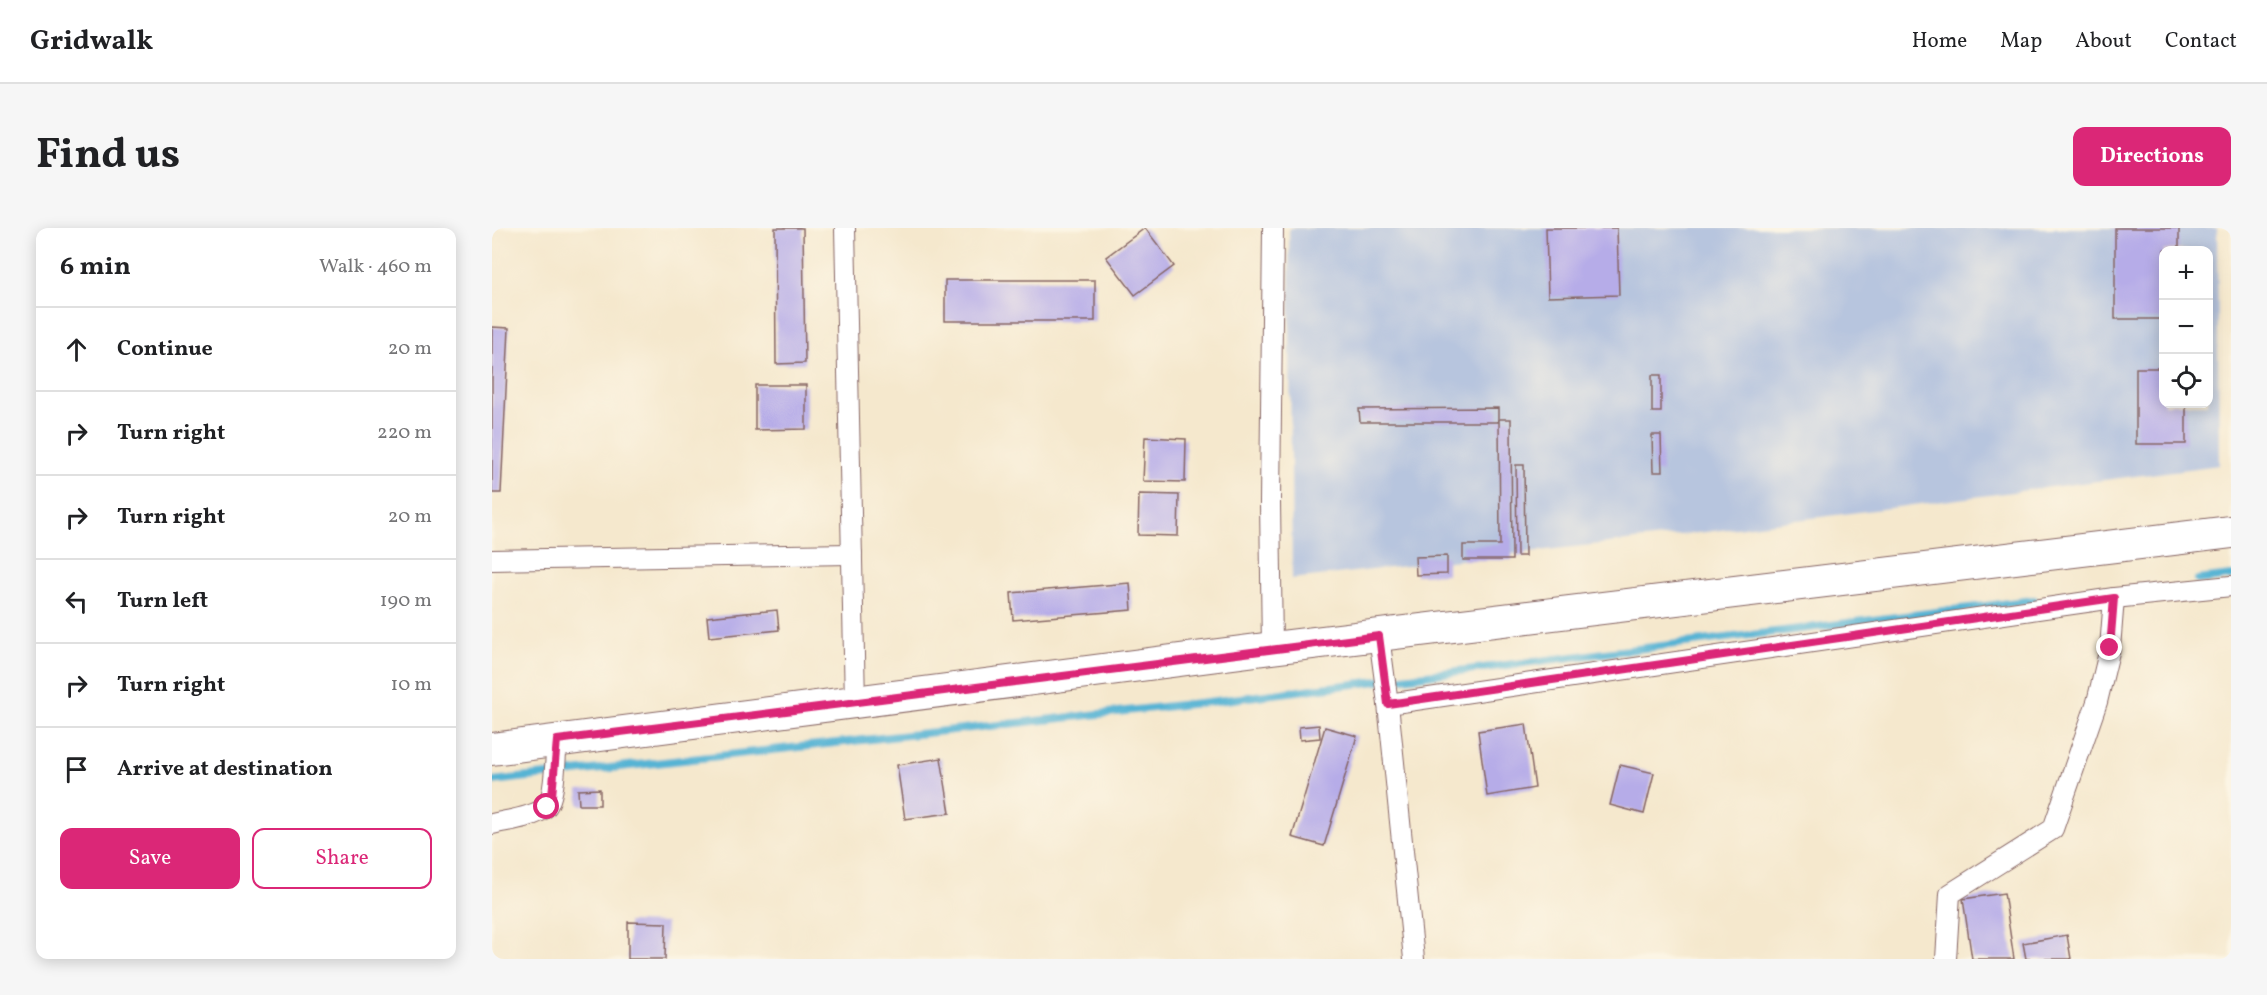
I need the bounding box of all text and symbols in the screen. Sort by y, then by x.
text: Gridwalk [30,22,153,61]
text: Home [1912,27,1967,56]
text: Map [2000,27,2042,56]
text: About [2075,27,2132,56]
text: Contact [2165,27,2237,56]
text: Find us [36,127,180,186]
button: Directions [2073,127,2231,186]
map controls [2159,246,2213,408]
button: + [2159,246,2213,300]
text: 6 min [60,249,131,285]
text: Walk · 460 m [319,253,432,281]
button: − [2159,300,2213,354]
icon: ahead [60,333,93,366]
text: Continue [117,334,213,365]
text: 20 m [388,335,432,363]
button: locate [2159,354,2213,408]
icon: right [60,417,93,450]
text: Turn right [117,418,225,449]
text: 220 m [377,419,432,447]
icon: right [60,501,93,534]
text: Turn right [117,502,225,533]
text: 20 m [388,503,432,531]
icon: left [60,585,93,618]
text: Turn left [117,586,208,617]
text: 190 m [380,587,432,615]
route end [2096,634,2122,660]
icon: right [60,669,93,702]
text: Turn right [117,670,225,701]
text: 10 m [391,671,432,699]
icon: arrive [60,753,93,786]
text: Arrive at destination [117,754,333,785]
route start [533,793,559,819]
button: Save [60,828,240,889]
button: Share [252,828,432,889]

